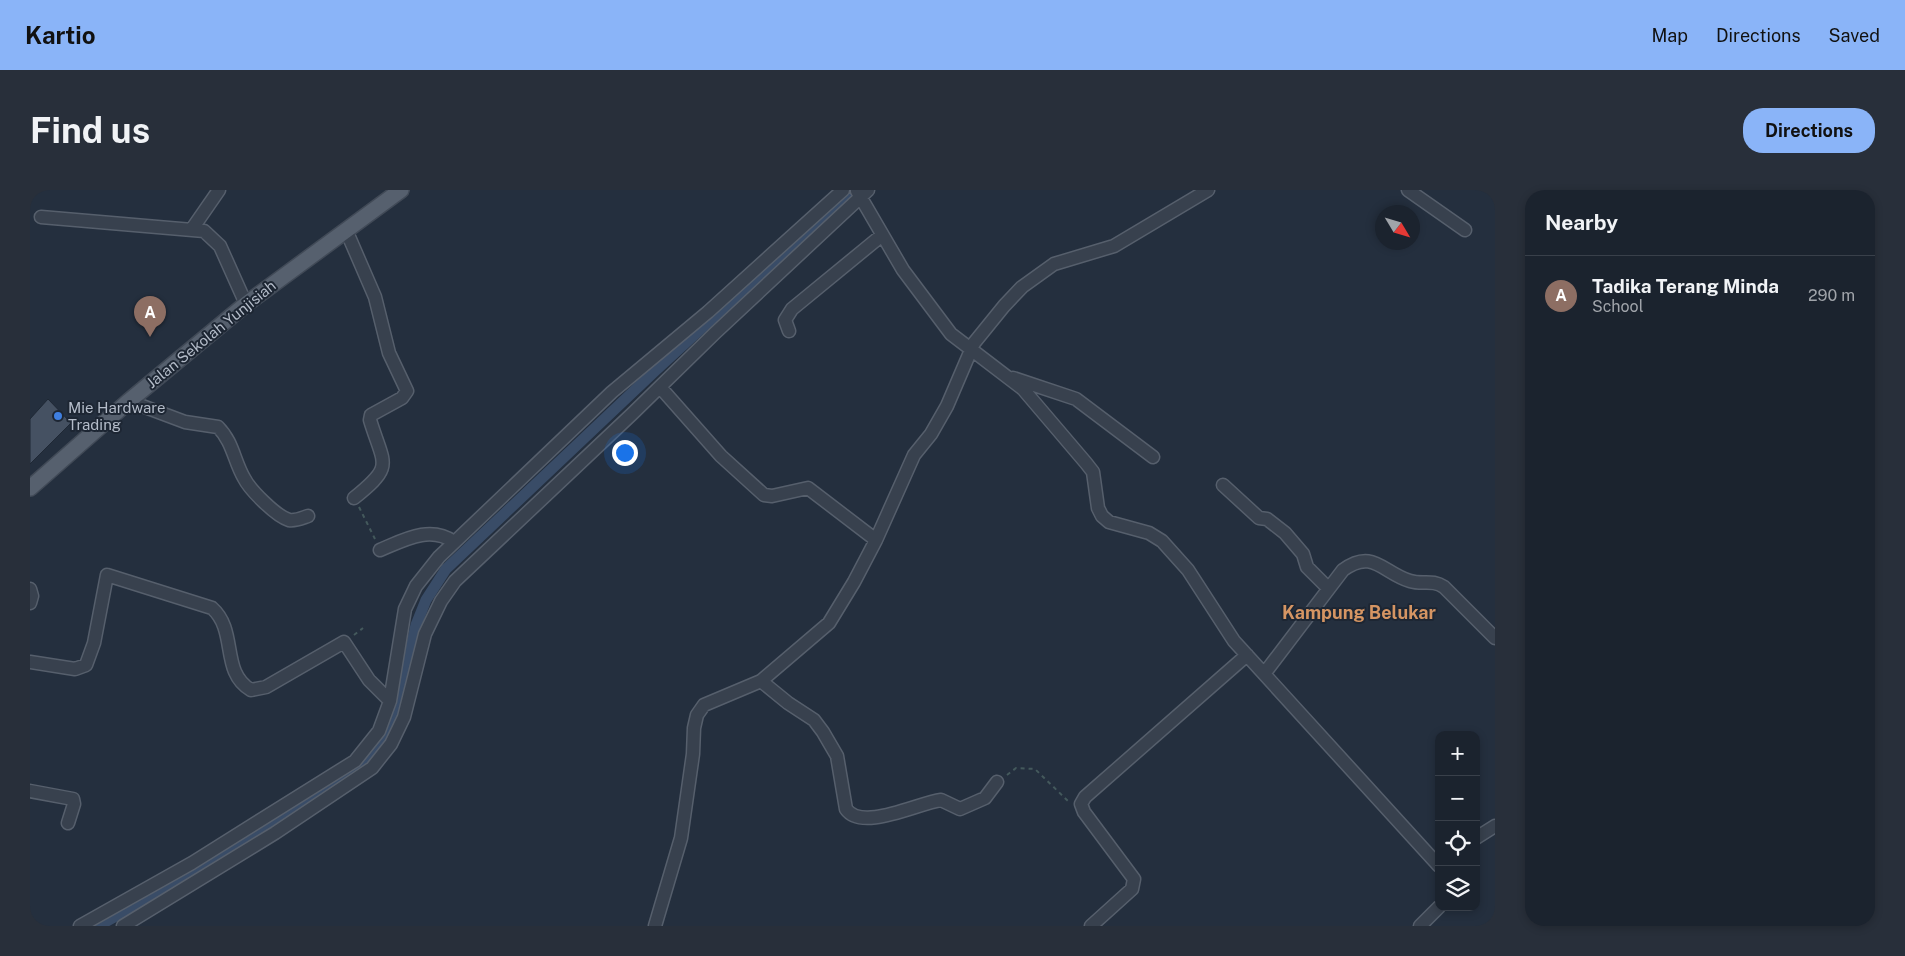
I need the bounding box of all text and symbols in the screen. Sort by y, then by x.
text: Kartio [25,21,96,49]
text: Map [1651,25,1688,46]
text: Directions [1716,25,1801,46]
text: Saved [1829,25,1880,46]
button: Directions [1743,108,1875,153]
text: Find us [30,110,150,151]
north arrow [1375,205,1420,250]
text: Nearby [1545,210,1618,235]
text: Tadika Terang Minda [1592,275,1779,297]
street label: Jalan Sekolah Yunjisiah [143,277,279,391]
text: A [1555,286,1567,305]
text: 290 m [1808,286,1855,305]
pin: A [134,296,166,337]
text: School [1592,297,1643,316]
place label: Mie Hardware Trading [68,399,166,433]
marker: Mie Hardware Trading [52,410,64,422]
your location [612,440,638,466]
district label: Kampung Belukar [1282,602,1436,623]
map controls [1435,731,1480,911]
button: + [1435,731,1480,776]
button: − [1435,776,1480,821]
button: locate [1435,821,1480,866]
button: layers [1435,866,1480,911]

